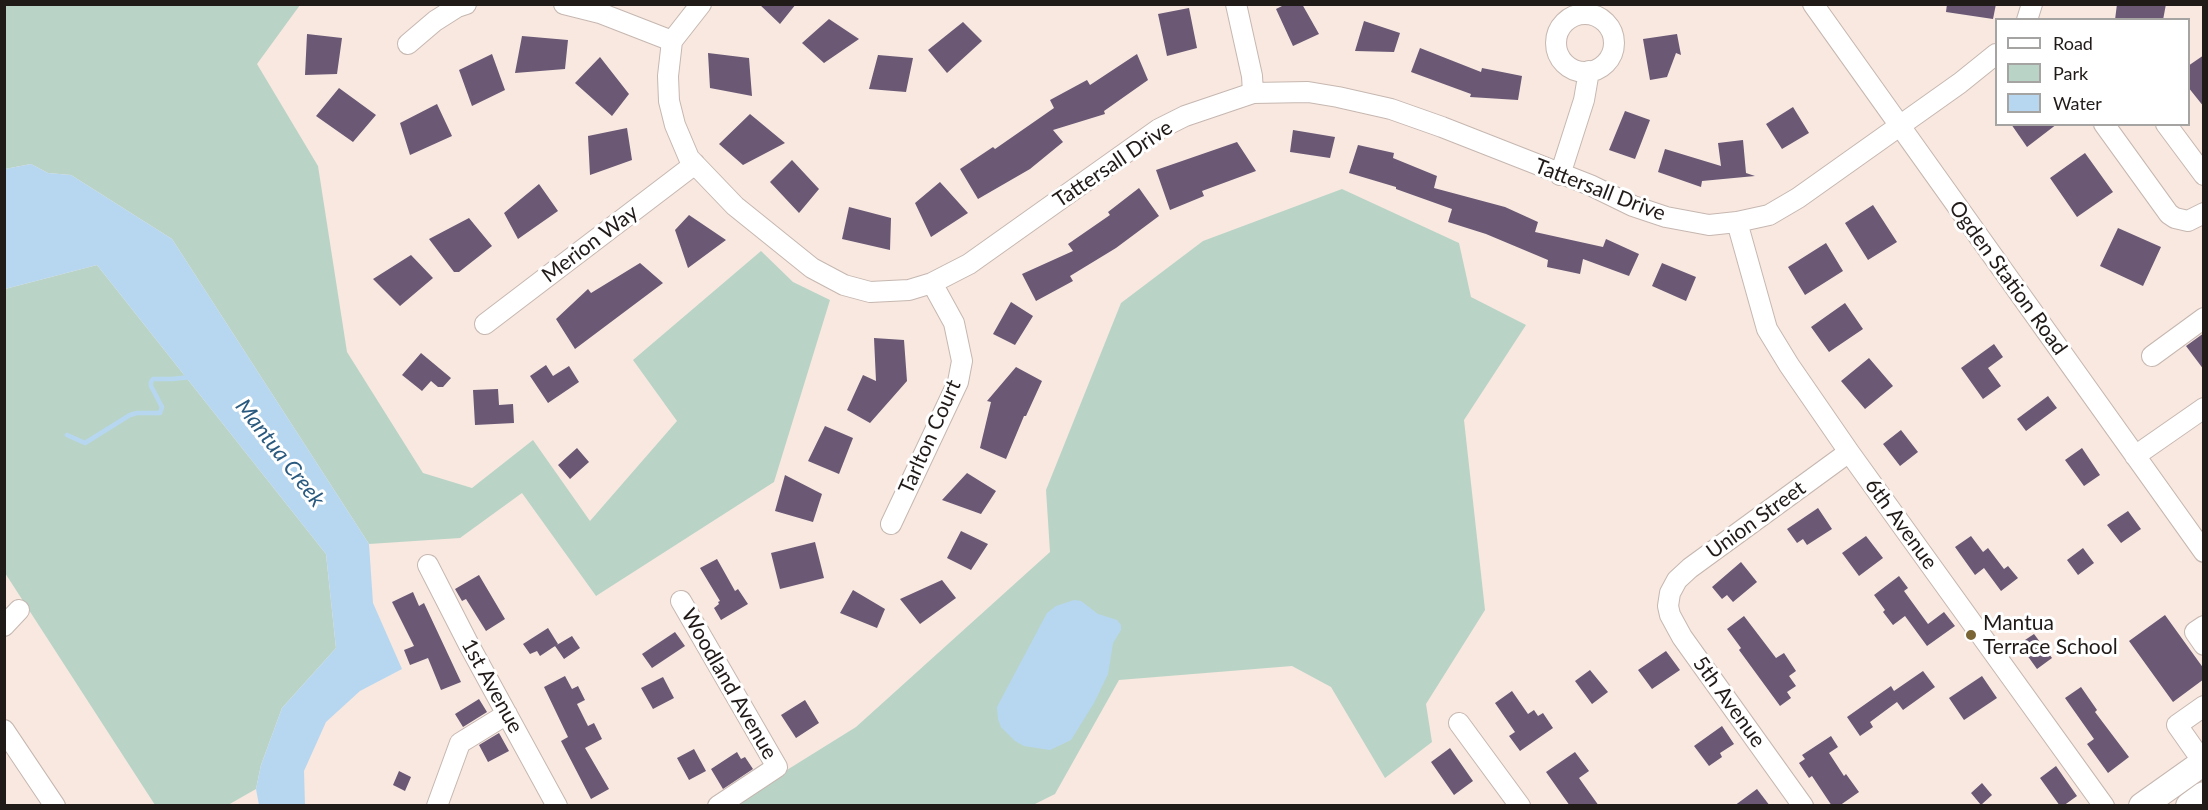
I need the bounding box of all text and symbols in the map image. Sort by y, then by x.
legend [1995,18,2190,126]
text: Road [2053,32,2093,54]
text: Park [2053,62,2088,84]
text: Water [2053,92,2102,114]
street label: Tattersall Drive [1049,115,1177,213]
street label: Tattersall Drive [1531,153,1669,227]
street label: Ogden Station Road [1944,196,2072,360]
street label: Merion Way [537,200,643,288]
street label: Tarlton Court [894,376,966,498]
water label: Mantua Creek [230,394,330,512]
street label: 6th Avenue [1860,474,1942,574]
street label: Union Street [1702,476,1810,564]
street label: Woodland Avenue [676,604,782,764]
place label: Mantua Terrace School [1983,610,2118,660]
marker: Mantua Terrace School [1964,628,1978,642]
street label: 1st Avenue [456,635,528,737]
street label: 5th Avenue [1688,652,1770,752]

